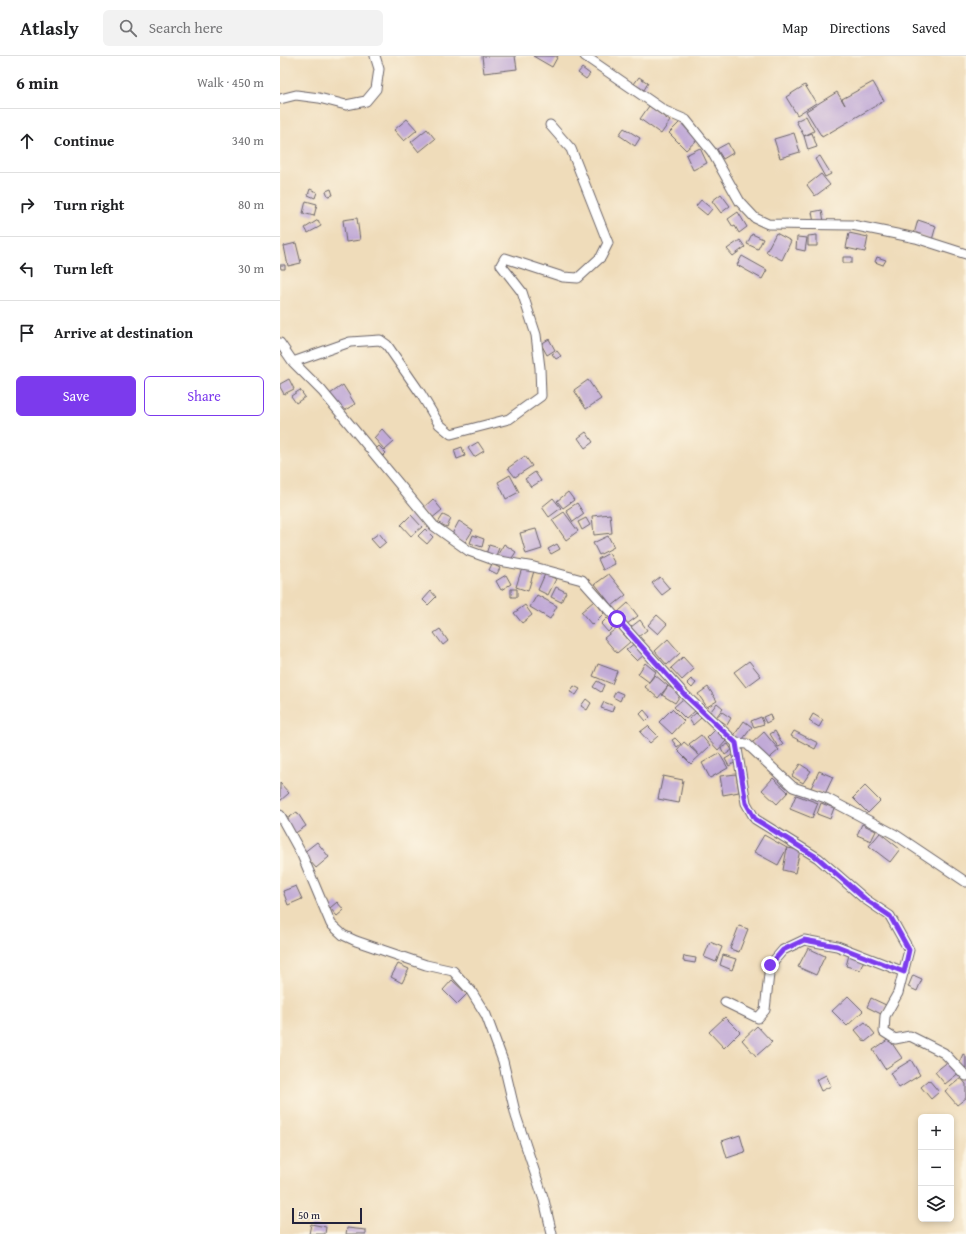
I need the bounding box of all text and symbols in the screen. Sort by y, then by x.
search box [103,10,383,46]
text: Atlasly [20,14,79,42]
icon: search [117,17,139,39]
text: Search here [149,17,223,38]
text: Map [782,18,808,38]
text: Directions [830,18,890,38]
text: Saved [912,18,946,38]
text: 6 min [16,70,58,95]
text: Walk · 450 m [197,73,264,92]
icon: ahead [16,130,38,152]
text: Continue [54,130,115,151]
text: 340 m [232,131,264,150]
icon: right [16,194,38,216]
text: Turn right [54,194,125,215]
text: 80 m [238,195,264,214]
icon: left [16,258,38,280]
text: Turn left [54,258,113,279]
text: 30 m [238,259,264,278]
icon: arrive [16,322,38,344]
text: Arrive at destination [54,322,193,343]
button: Save [16,376,136,416]
button: Share [144,376,264,416]
route start [608,610,626,628]
route end [761,956,779,974]
map controls [918,1114,954,1222]
button: + [918,1114,954,1150]
button: − [918,1150,954,1186]
button: layers [918,1186,954,1222]
scale bar [292,1206,362,1225]
text: 50 m [298,1207,320,1223]

